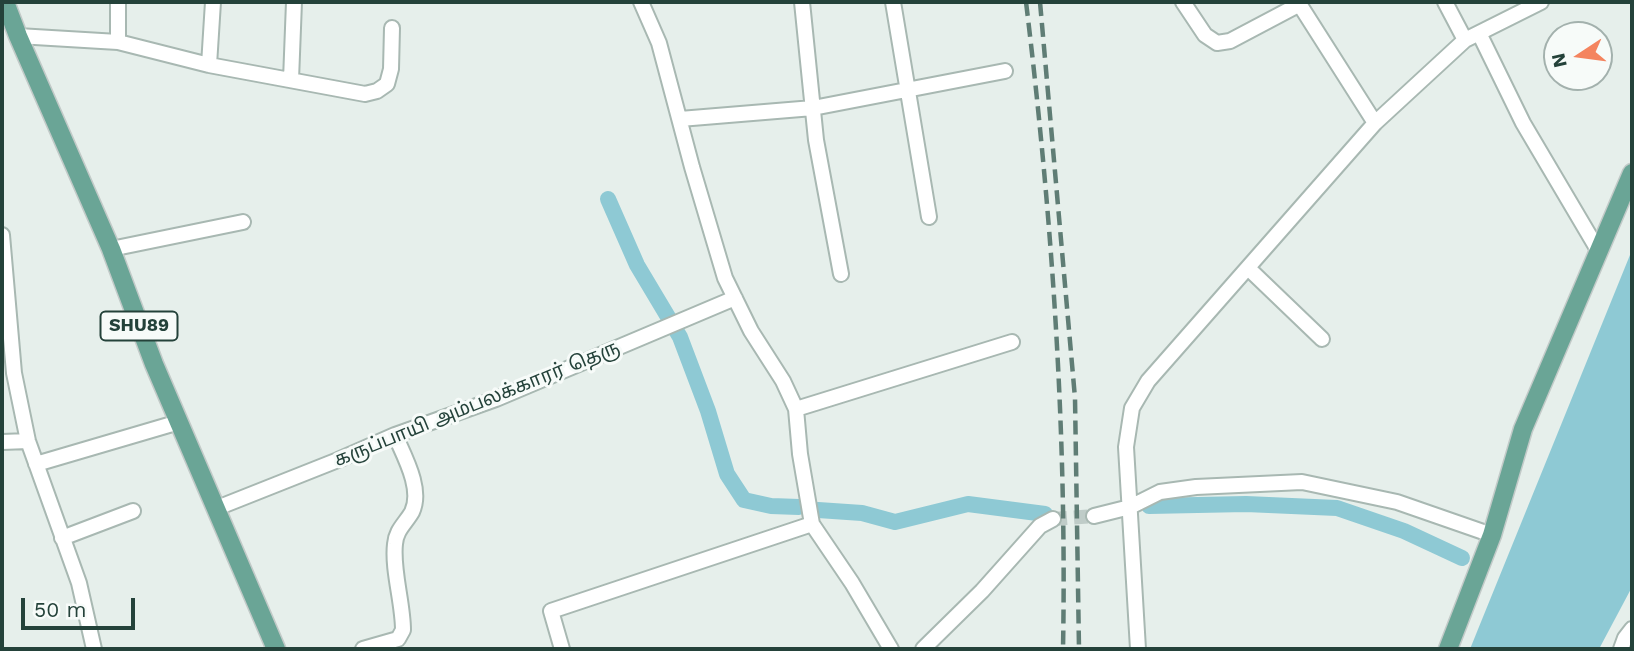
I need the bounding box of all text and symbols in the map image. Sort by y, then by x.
north arrow [1543,21,1613,91]
text: N [1546,51,1572,70]
road number: SHU89 [100,312,178,340]
street label: கருப்பாயி அம்பலக்காரர் தெரு [331,336,623,472]
scale bar [24,584,138,628]
text: 50 m [34,597,86,622]

